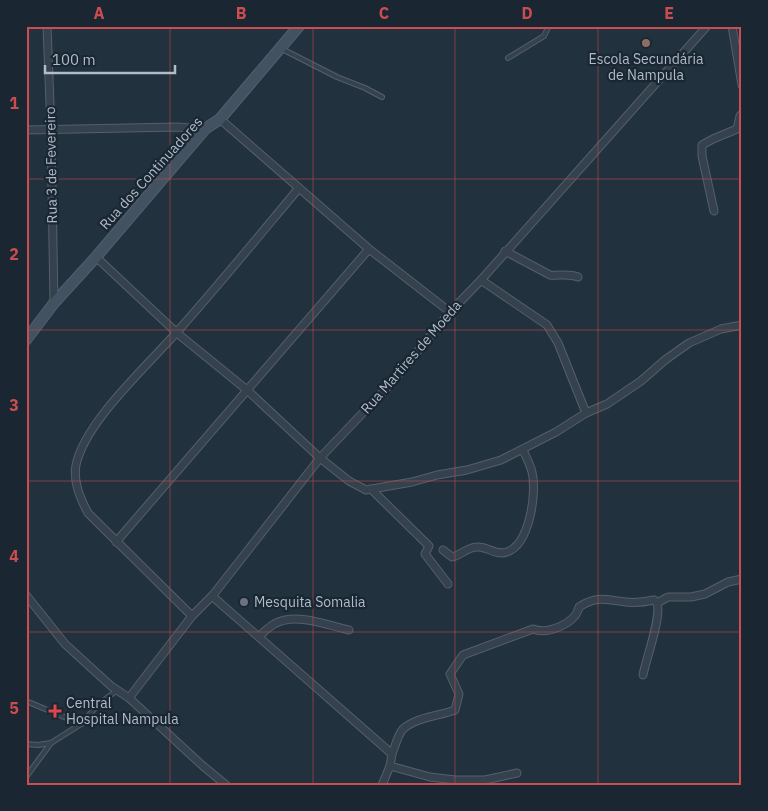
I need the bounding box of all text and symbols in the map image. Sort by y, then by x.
text: A [94,3,105,23]
text: B [236,3,247,23]
text: C [379,3,389,23]
text: D [521,3,533,23]
text: E [664,3,674,23]
marker: Escola Secundária de Nampula [640,37,652,49]
scale bar [45,42,175,74]
text: 100 m [52,50,96,69]
place label: Escola Secundária de Nampula [589,50,704,84]
text: 1 [9,93,19,113]
street label: Rua 3 de Fevereiro [41,106,61,224]
street label: Rua dos Continuadores [96,113,207,233]
text: 2 [9,244,19,264]
street label: Rua Martires de Moeda [357,296,466,417]
text: 3 [9,395,19,415]
text: 4 [9,546,19,566]
place label: Mesquita Somalia [254,593,366,611]
marker: Mesquita Somalia [238,596,250,608]
place label: Central Hospital Nampula [66,694,179,728]
text: 5 [9,698,19,718]
marker: Central Hospital Nampula [48,704,62,718]

